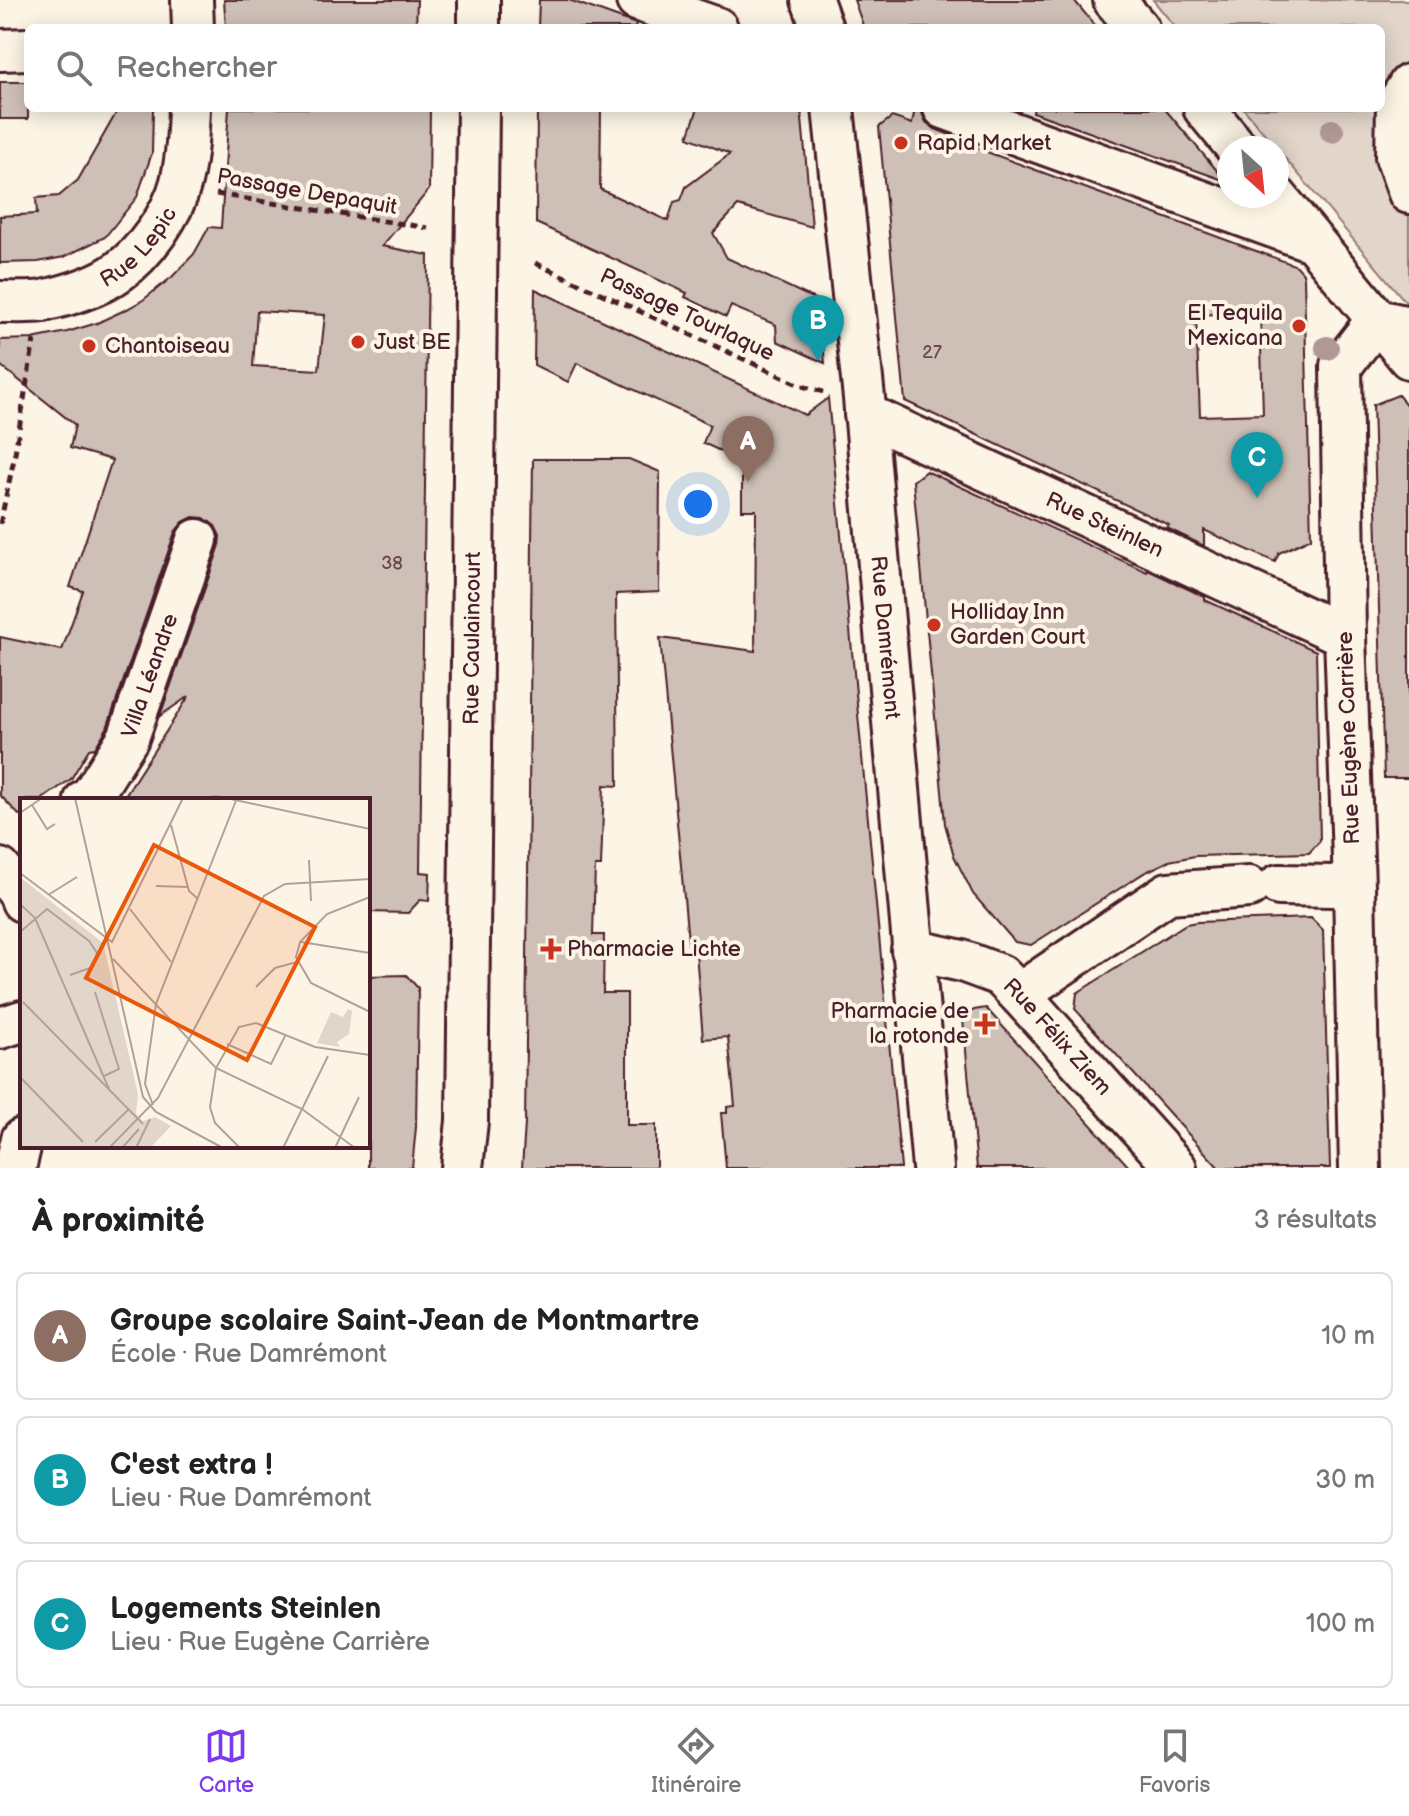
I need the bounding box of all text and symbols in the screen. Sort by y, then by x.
search box [24,24,1385,112]
icon: search [52,46,96,90]
text: Rechercher [116,50,277,86]
place label: Rapid Market [917,130,1051,157]
marker: Rapid Market [892,134,910,152]
north arrow [1217,136,1289,208]
street label: Passage Depaquit [215,163,399,221]
street label: Rue Lepic [95,202,183,293]
street label: Passage Tourlaque [595,263,779,367]
pin: B [792,295,844,361]
place label: El Tequila Mexicana [1187,300,1283,352]
marker: El Tequila Mexicana [1290,317,1308,335]
place label: Just BE [374,329,451,356]
place label: Chantoiseau [105,333,230,360]
marker: Just BE [349,333,367,351]
marker: Chantoiseau [80,337,98,355]
house number: 27 [922,342,942,363]
pin: A [722,416,774,482]
pin: C [1231,432,1283,498]
your location [678,484,718,524]
street label: Rue Steinlen [1041,486,1168,564]
street label: Rue Caulaincourt [458,551,487,725]
house number: 38 [381,553,403,574]
street label: Rue Damrémont [865,555,906,720]
place label: Holliday Inn Garden Court [950,599,1086,651]
street label: Villa Léandre [116,610,184,742]
marker: Holliday Inn Garden Court [925,616,943,634]
street label: Rue Eugène Carrière [1332,631,1366,845]
inset map [20,798,370,1148]
place label: Pharmacie Lichte [567,936,741,963]
marker: Pharmacie Lichte [542,940,560,958]
street label: Rue Félix Ziem [997,972,1117,1101]
place label: Pharmacie de la rotonde [830,998,969,1050]
marker: Pharmacie de la rotonde [976,1015,994,1033]
text: À proximité [32,1200,205,1241]
text: 3 résultats [1254,1205,1377,1236]
text: Groupe scolaire Saint-Jean de Montmartre [110,1303,699,1339]
text: A [52,1321,68,1352]
text: 10 m [1321,1321,1375,1352]
text: École · Rue Damrémont [110,1339,387,1370]
text: C'est extra ! [110,1447,273,1483]
text: B [51,1465,69,1496]
text: 30 m [1315,1465,1375,1496]
text: Lieu · Rue Damrémont [110,1483,372,1514]
text: Logements Steinlen [110,1591,381,1627]
text: C [51,1609,69,1640]
text: 100 m [1306,1609,1375,1640]
text: Lieu · Rue Eugène Carrière [110,1627,430,1658]
tab: Carte [199,1724,254,1799]
tab: Itinéraire [651,1724,741,1799]
tab: Favoris [1139,1724,1210,1799]

